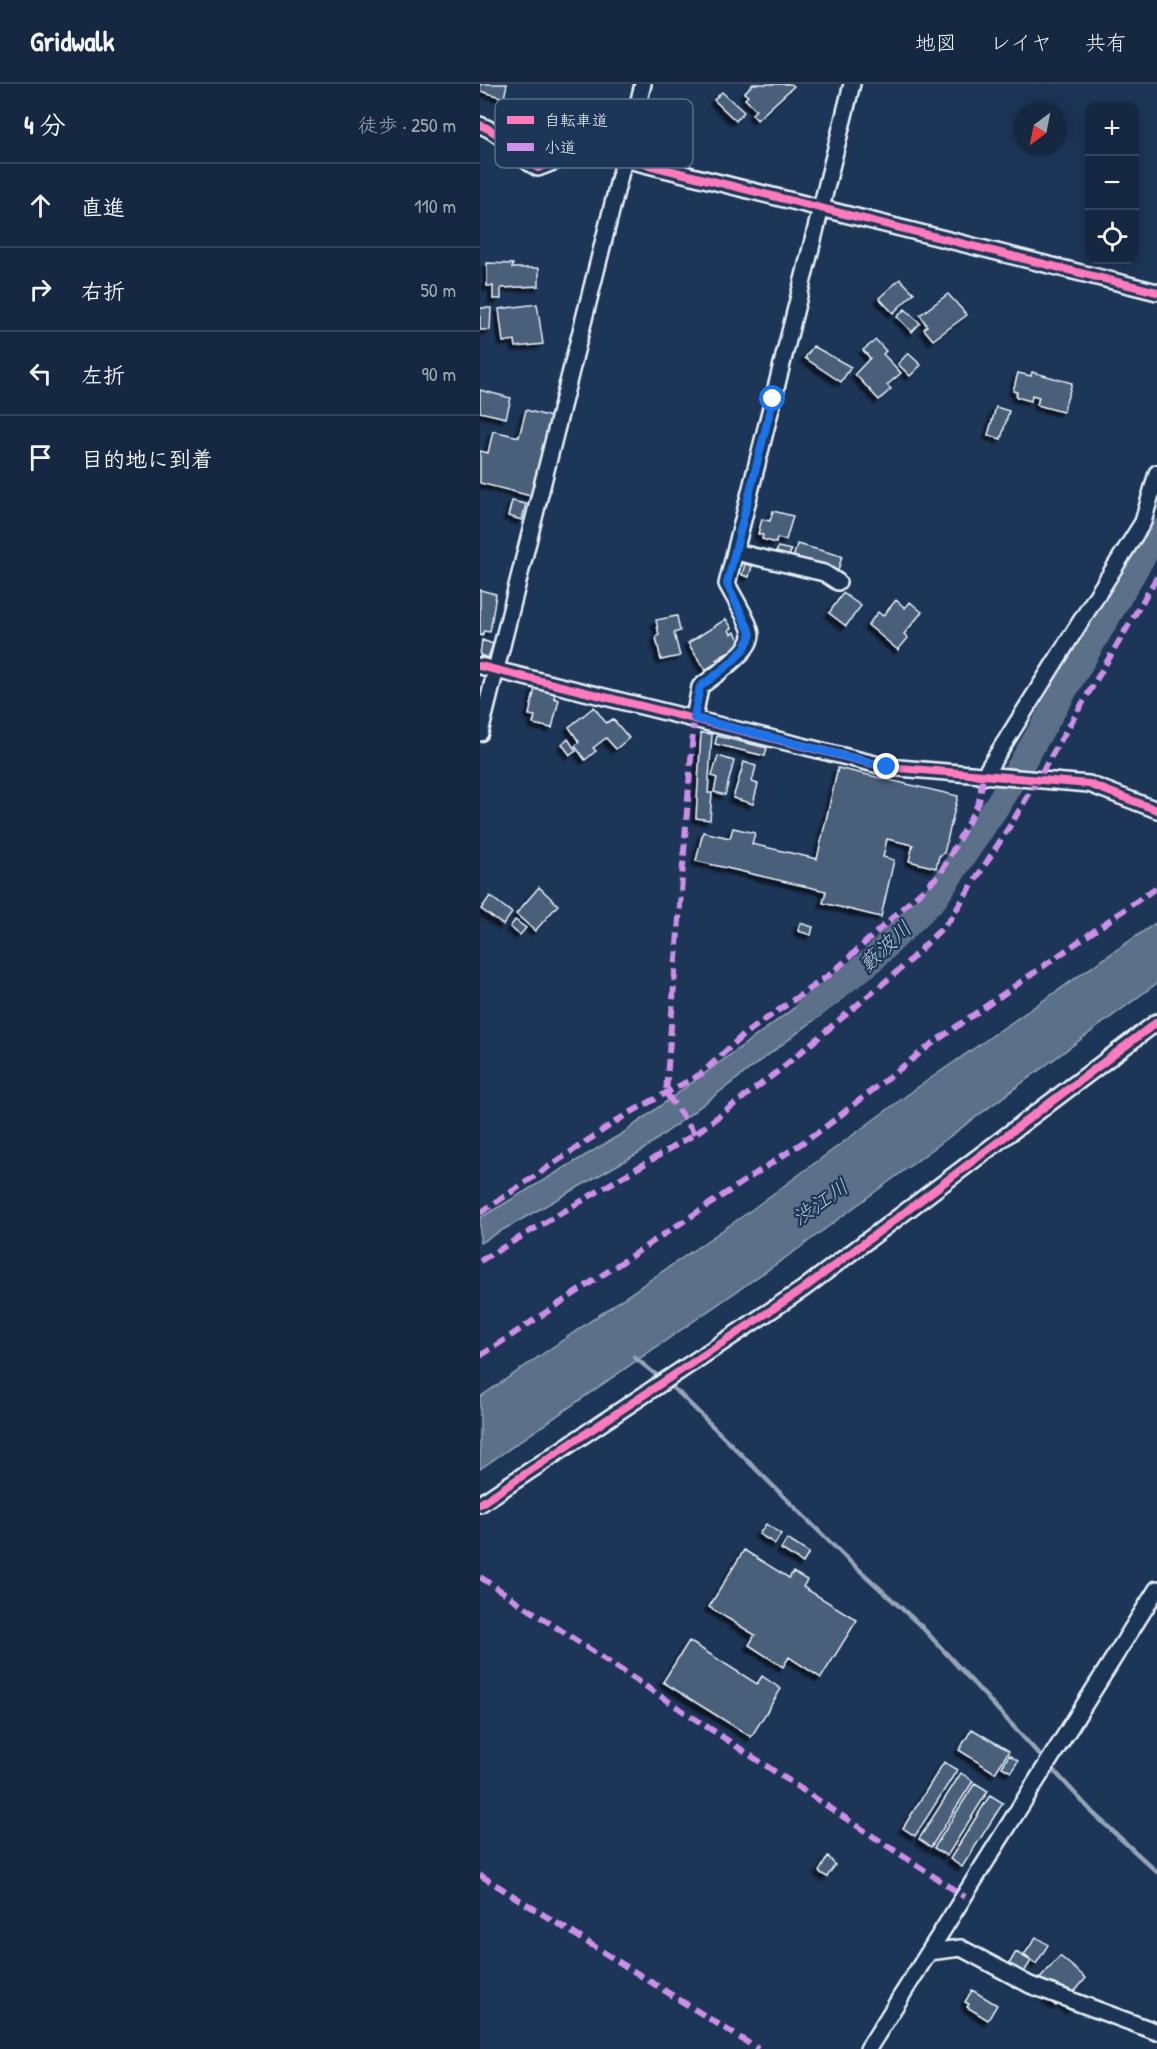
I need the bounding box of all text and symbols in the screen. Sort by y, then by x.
text: Gridwalk [30,22,114,60]
text: 地図 [915,28,957,57]
text: レイヤ [990,28,1052,57]
text: 共有 [1085,28,1127,57]
legend [495,99,693,168]
north arrow [1013,102,1067,156]
map controls [1085,102,1139,264]
button: + [1085,102,1139,156]
text: 4 分 [24,107,66,142]
text: 自転車道 [544,109,608,131]
text: 徒歩 · 250 m [358,111,456,138]
text: 小道 [544,136,576,158]
button: − [1085,156,1139,210]
icon: ahead [24,189,57,222]
text: 直進 [81,192,125,222]
text: 110 m [414,192,456,219]
button: locate [1085,210,1139,264]
icon: right [24,273,57,306]
text: 右折 [81,276,125,306]
text: 50 m [420,276,456,303]
icon: left [24,357,57,390]
text: 左折 [81,360,125,390]
text: 90 m [422,360,456,387]
route start [759,385,785,411]
icon: arrive [24,441,57,474]
text: 目的地に到着 [81,444,213,474]
route end [873,753,899,779]
water label: 藪波川 [852,914,918,978]
water label: 渋江川 [786,1172,854,1232]

